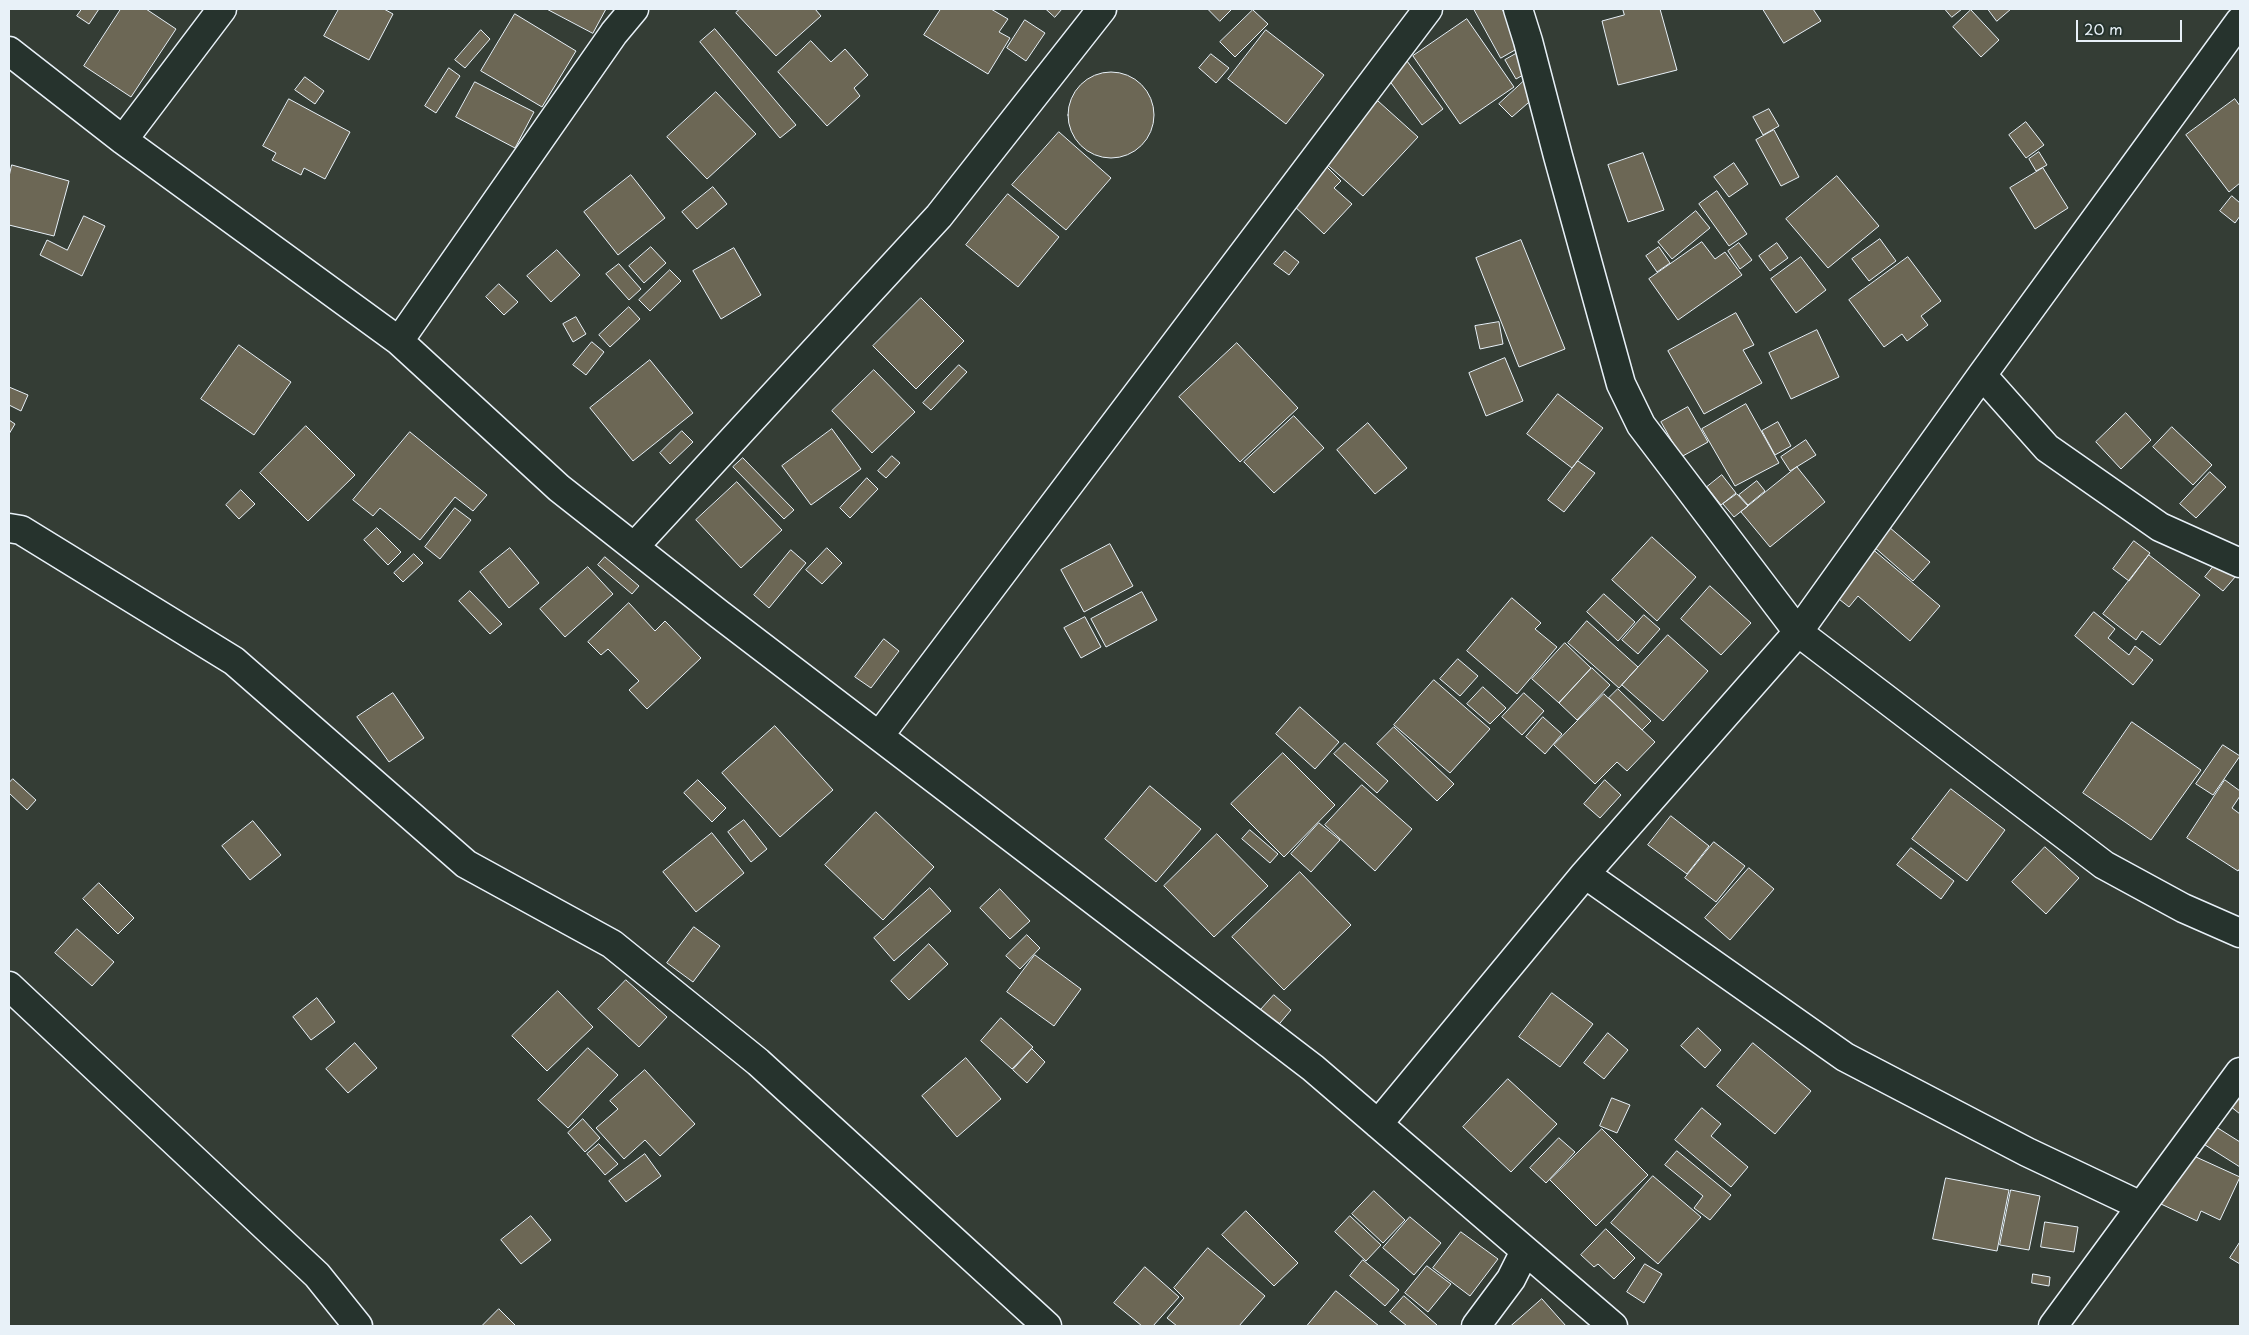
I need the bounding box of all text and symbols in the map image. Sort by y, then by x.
scale bar [2079,10,2185,42]
text: 20 m [2084,17,2123,40]

